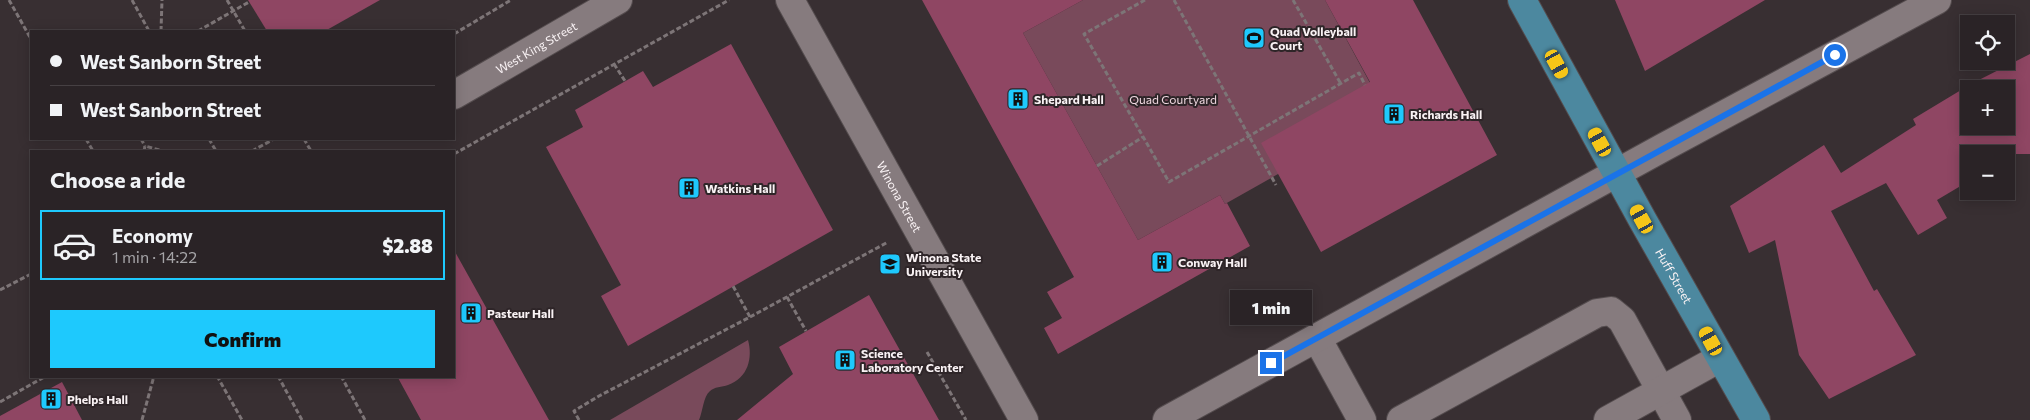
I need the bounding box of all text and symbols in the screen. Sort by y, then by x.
map controls [1960,15,2015,200]
button: locate [1960,15,2015,70]
street label: West King Street [493,18,579,76]
place label: Quad Volleyball Court [1270,24,1356,52]
sports icon: Quad Volleyball Court [1242,26,1266,50]
route start [1824,44,1846,66]
car [1543,47,1570,81]
text: West Sanborn Street [80,50,261,73]
button: + [1960,80,2015,135]
building icon: Shepard Hall [1006,87,1030,111]
place label: Shepard Hall [1034,92,1104,106]
park label: Quad Courtyard [1129,92,1217,106]
text: West Sanborn Street [80,98,261,121]
building icon: Richards Hall [1382,102,1406,126]
place label: Richards Hall [1410,107,1482,121]
car [1586,125,1613,159]
button: − [1960,145,2015,200]
street label: Winona Street [874,159,925,234]
text: Choose a ride [50,166,185,193]
building icon: Watkins Hall [677,176,701,200]
place label: Watkins Hall [705,181,775,195]
car [1628,202,1655,236]
icon: car [52,223,97,268]
text: Economy [112,224,193,247]
text: $2.88 [382,234,433,257]
street label: Huff Street [1653,246,1695,306]
text: 1 min · 14:22 [112,247,197,266]
place label: Winona State University [906,250,981,278]
building icon: Conway Hall [1150,250,1174,274]
school or university icon: Winona State University [878,252,902,276]
place label: Conway Hall [1178,255,1247,269]
callout: 1 min [1230,290,1312,326]
text: 1 min [1252,298,1290,317]
building icon: Pasteur Hall [459,301,483,325]
place label: Pasteur Hall [487,306,554,320]
button: Confirm [50,310,435,368]
car [1697,324,1724,358]
place label: Science Laboratory Center [861,346,964,374]
building icon: Science Laboratory Center [833,348,857,372]
route end [1260,352,1282,374]
building icon: Phelps Hall [39,387,63,411]
place label: Phelps Hall [67,392,128,406]

